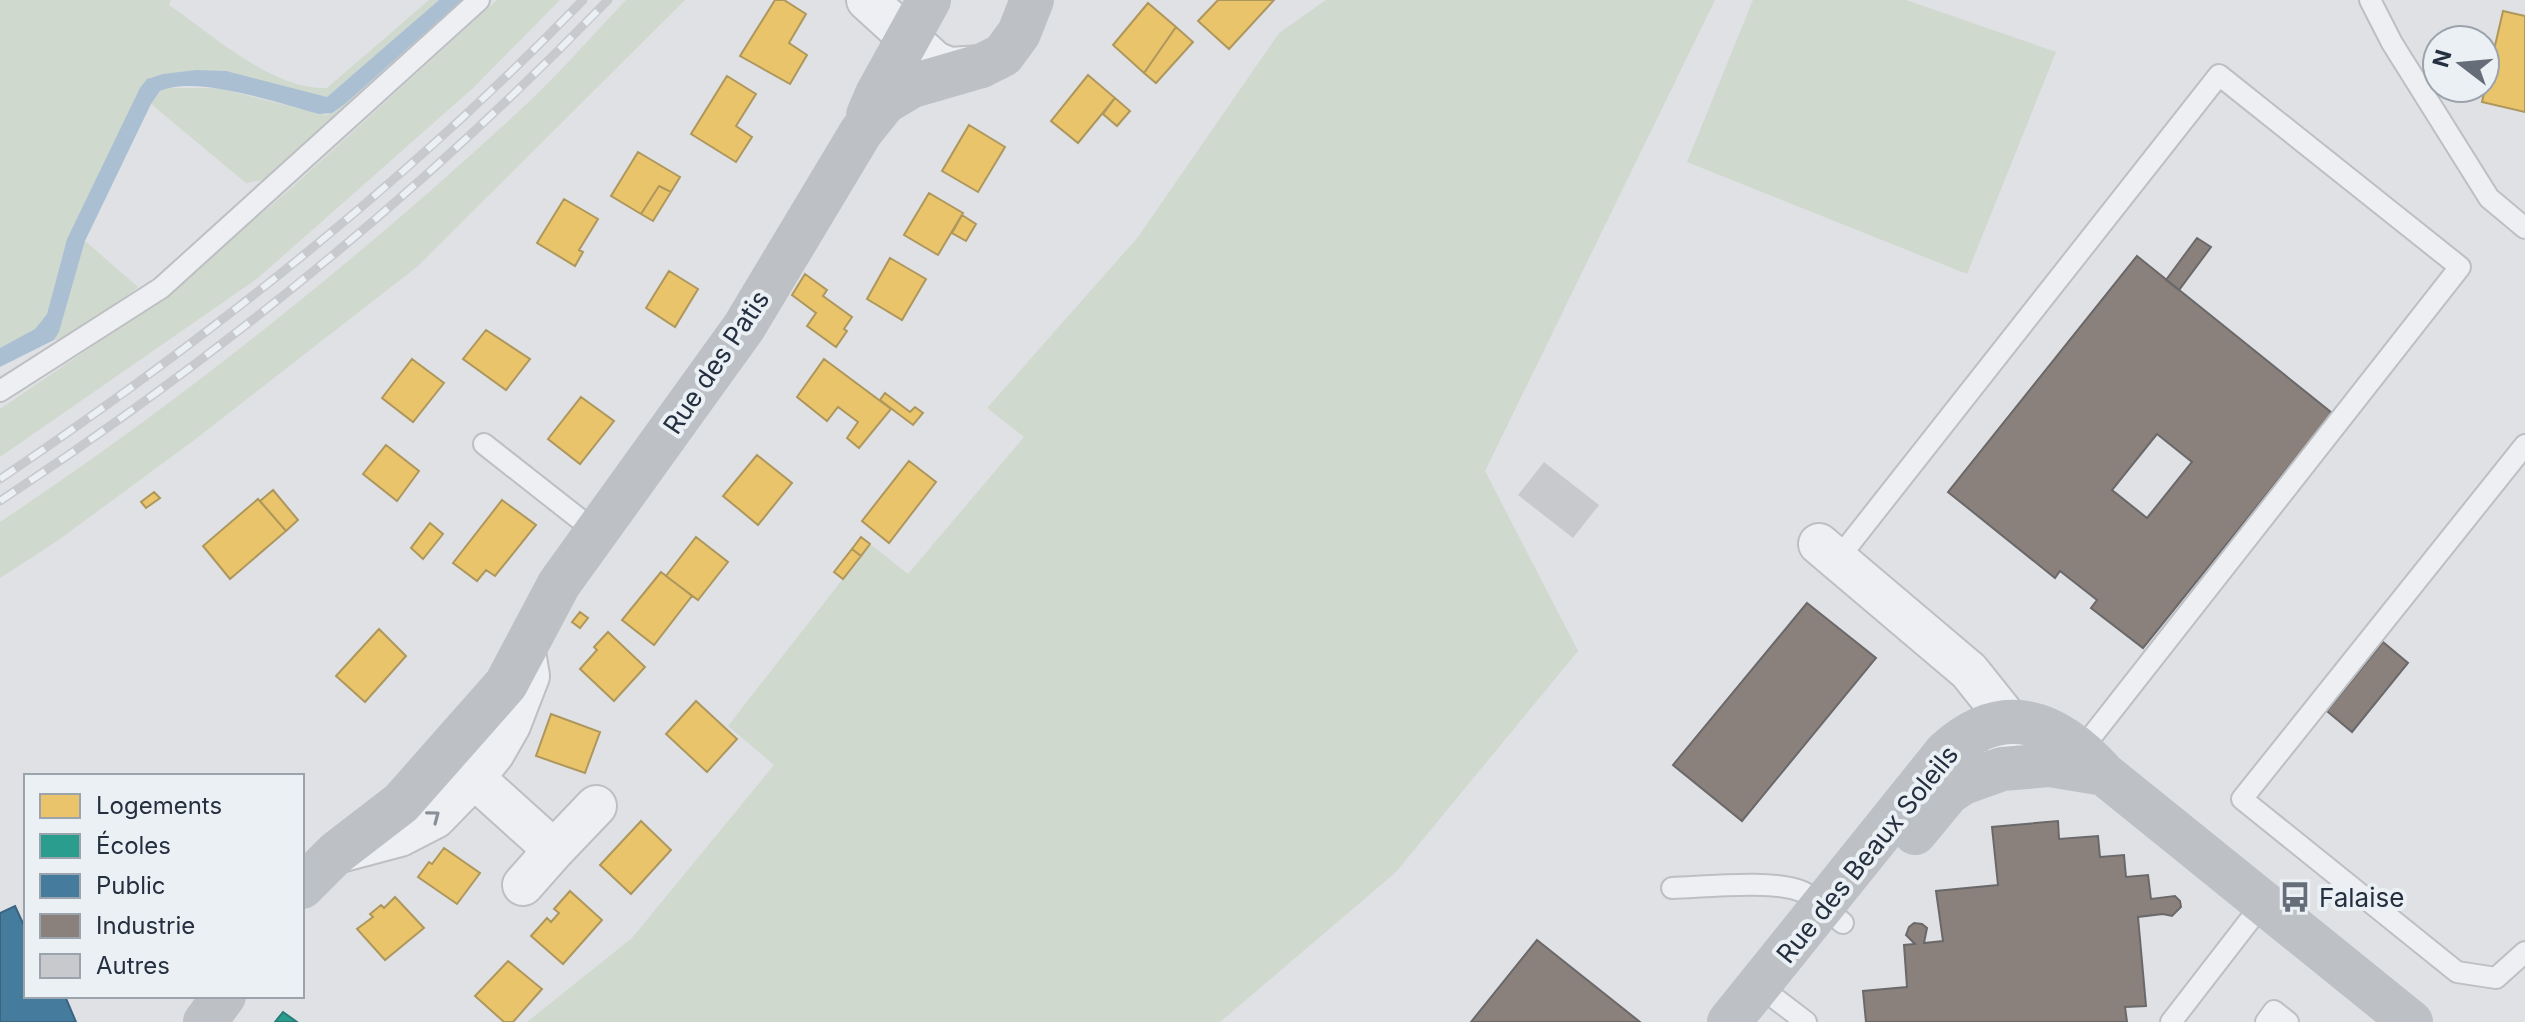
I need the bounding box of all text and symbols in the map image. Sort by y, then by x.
north arrow [2421,24,2501,104]
text: N [2427,47,2457,70]
street label: Rue des Patis [657,284,775,440]
street label: Rue des Beaux Soleils [1770,739,1964,969]
legend [24,774,304,998]
text: Logements [96,791,222,820]
one-way arrow [425,812,440,826]
text: Écoles [96,830,171,860]
text: Public [96,871,166,900]
bus stop icon: Falaise [2278,880,2312,914]
place label: Falaise [2319,882,2404,913]
text: Industrie [96,911,195,940]
text: Autres [96,951,170,980]

